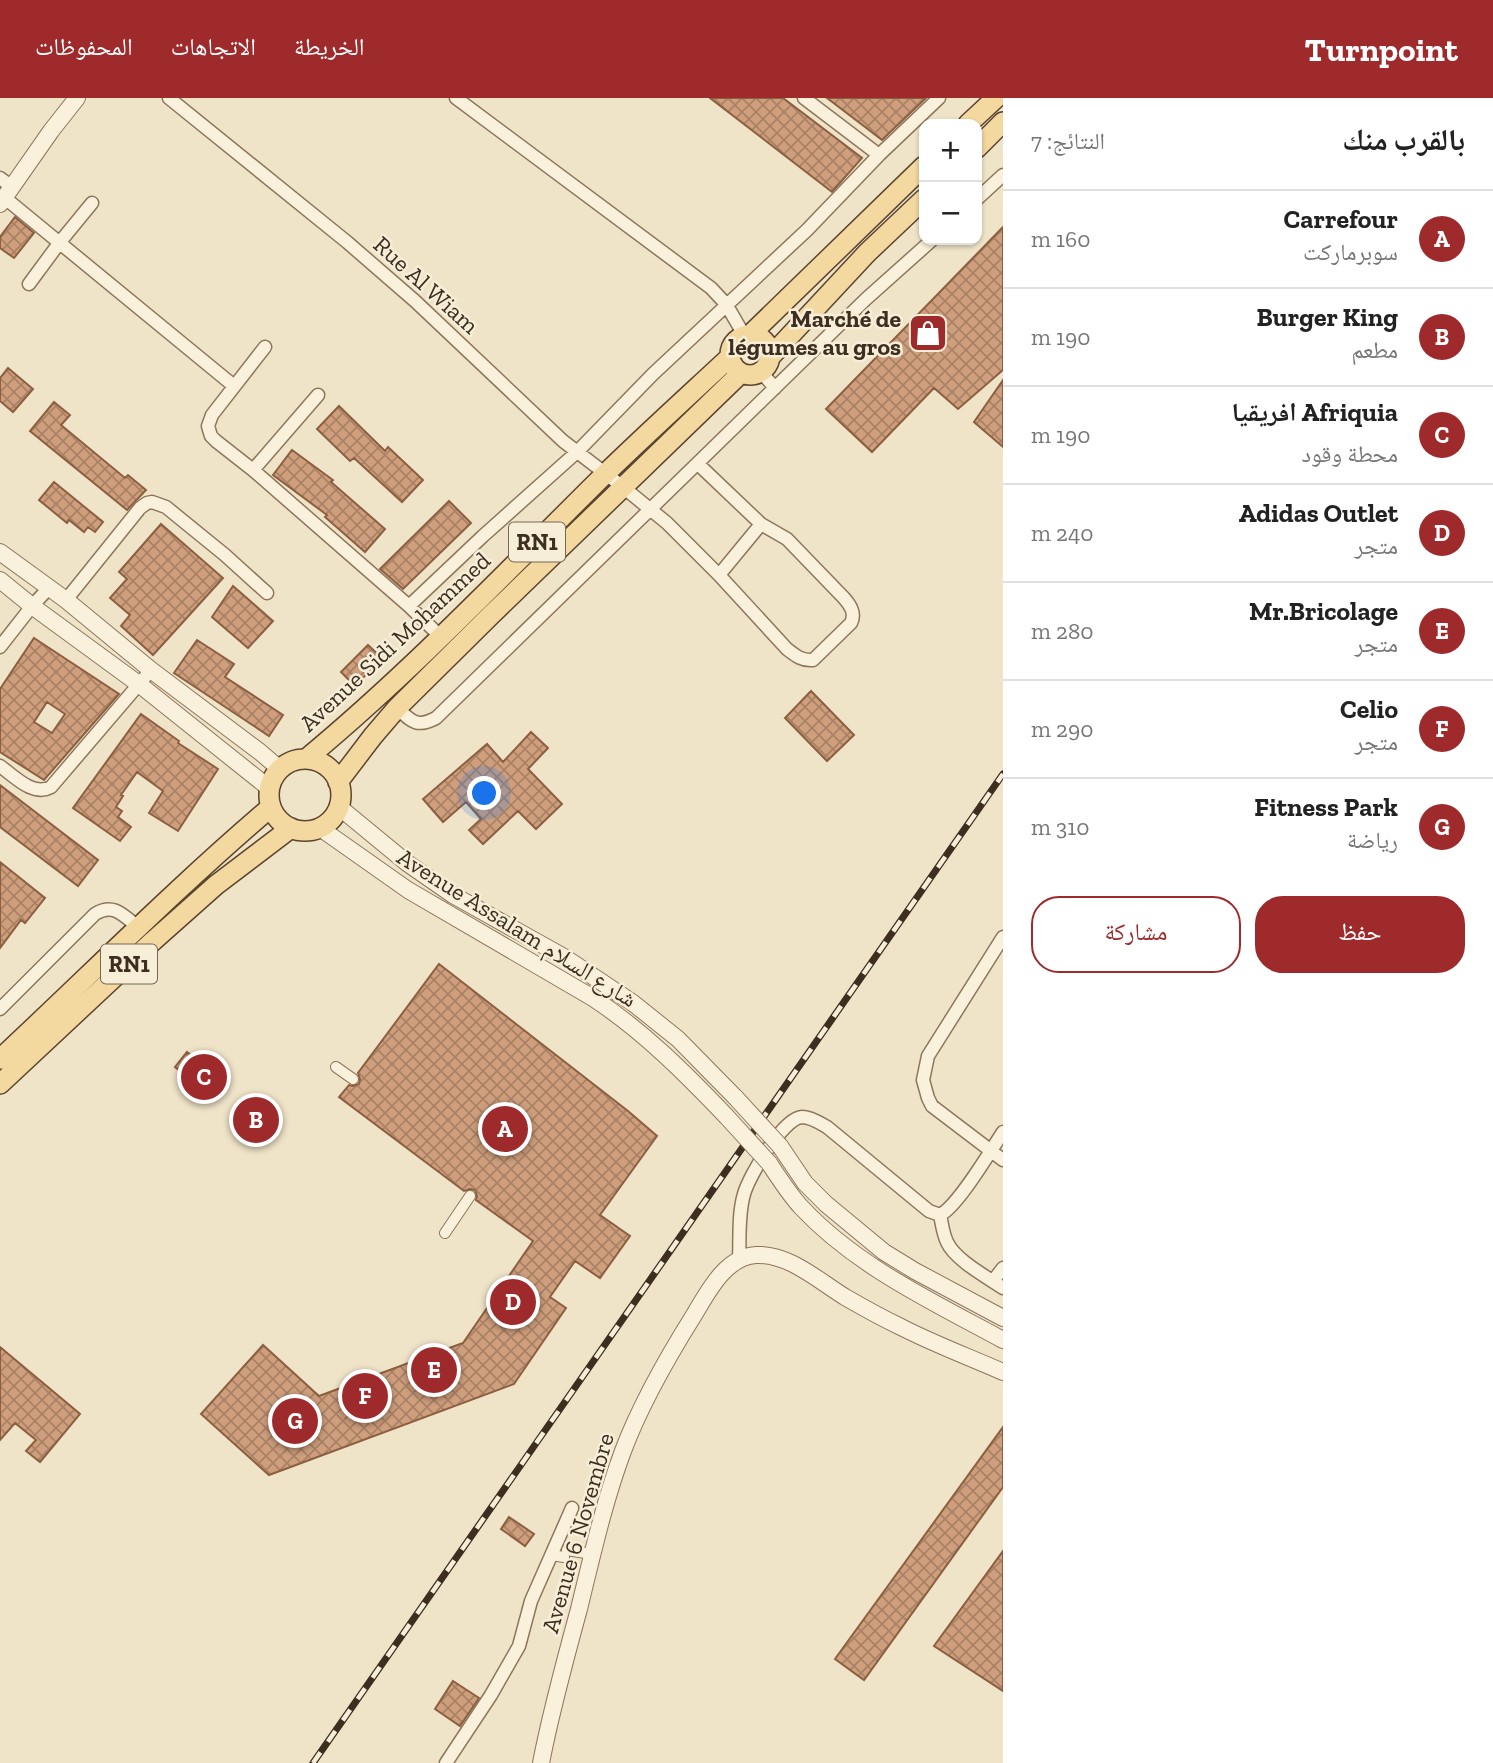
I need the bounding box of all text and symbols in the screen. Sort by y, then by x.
text: Turnpoint [1304,30,1458,69]
text: المحفوظات [35,32,133,61]
text: الاتجاهات [171,32,256,61]
text: الخريطة [294,32,365,61]
map controls [919,119,982,245]
button: + [919,119,982,182]
text: بالقرب منك [1342,122,1465,158]
text: النتائج: 7 [1031,127,1105,155]
button: − [919,182,982,245]
text: Carrefour [1284,203,1398,235]
text: 160 m [1031,225,1090,253]
text: A [1434,225,1450,253]
street label: Rue Al Wiam [368,230,485,340]
text: سوبرماركت [1303,238,1398,266]
text: Burger King [1256,301,1398,333]
place label: Marché de légumes au gros [728,304,901,361]
shop icon: Marché de légumes au gros [907,312,949,354]
text: 190 m [1031,323,1090,351]
text: B [1435,323,1449,351]
text: مطعم [1351,336,1398,364]
text: Afriquia افريقيا [1231,396,1398,428]
text: 190 m [1031,421,1090,449]
text: C [1435,421,1449,449]
text: محطة وقود [1301,440,1398,468]
text: Adidas Outlet [1239,497,1398,529]
text: 240 m [1031,519,1094,547]
text: D [1434,519,1450,547]
road number: RN1 [509,522,565,562]
text: متجر [1355,532,1398,560]
street label: Avenue Sidi Mohammed [293,546,496,738]
text: Mr.Bricolage [1249,595,1398,627]
text: 280 m [1031,617,1094,645]
text: E [1435,617,1449,645]
text: متجر [1355,630,1398,658]
text: Celio [1340,693,1398,725]
text: 290 m [1031,715,1093,743]
text: F [1435,715,1449,743]
text: متجر [1355,728,1398,756]
your location [467,776,501,810]
text: Fitness Park [1254,791,1398,823]
text: 310 m [1031,813,1089,841]
text: G [1434,813,1450,841]
text: رياضة [1347,826,1398,854]
street label: Avenue Assalam شارع السلام [391,842,643,1015]
button: مشاركة [1031,896,1241,973]
button: حفظ [1255,896,1465,973]
road number: RN1 [101,944,157,984]
pin: C [181,1051,227,1103]
pin: B [233,1094,279,1146]
pin: A [482,1103,528,1155]
pin: D [490,1276,536,1328]
pin: E [411,1344,457,1396]
pin: F [342,1370,388,1422]
pin: G [272,1395,318,1447]
street label: Avenue 6 Novembre [535,1429,620,1636]

